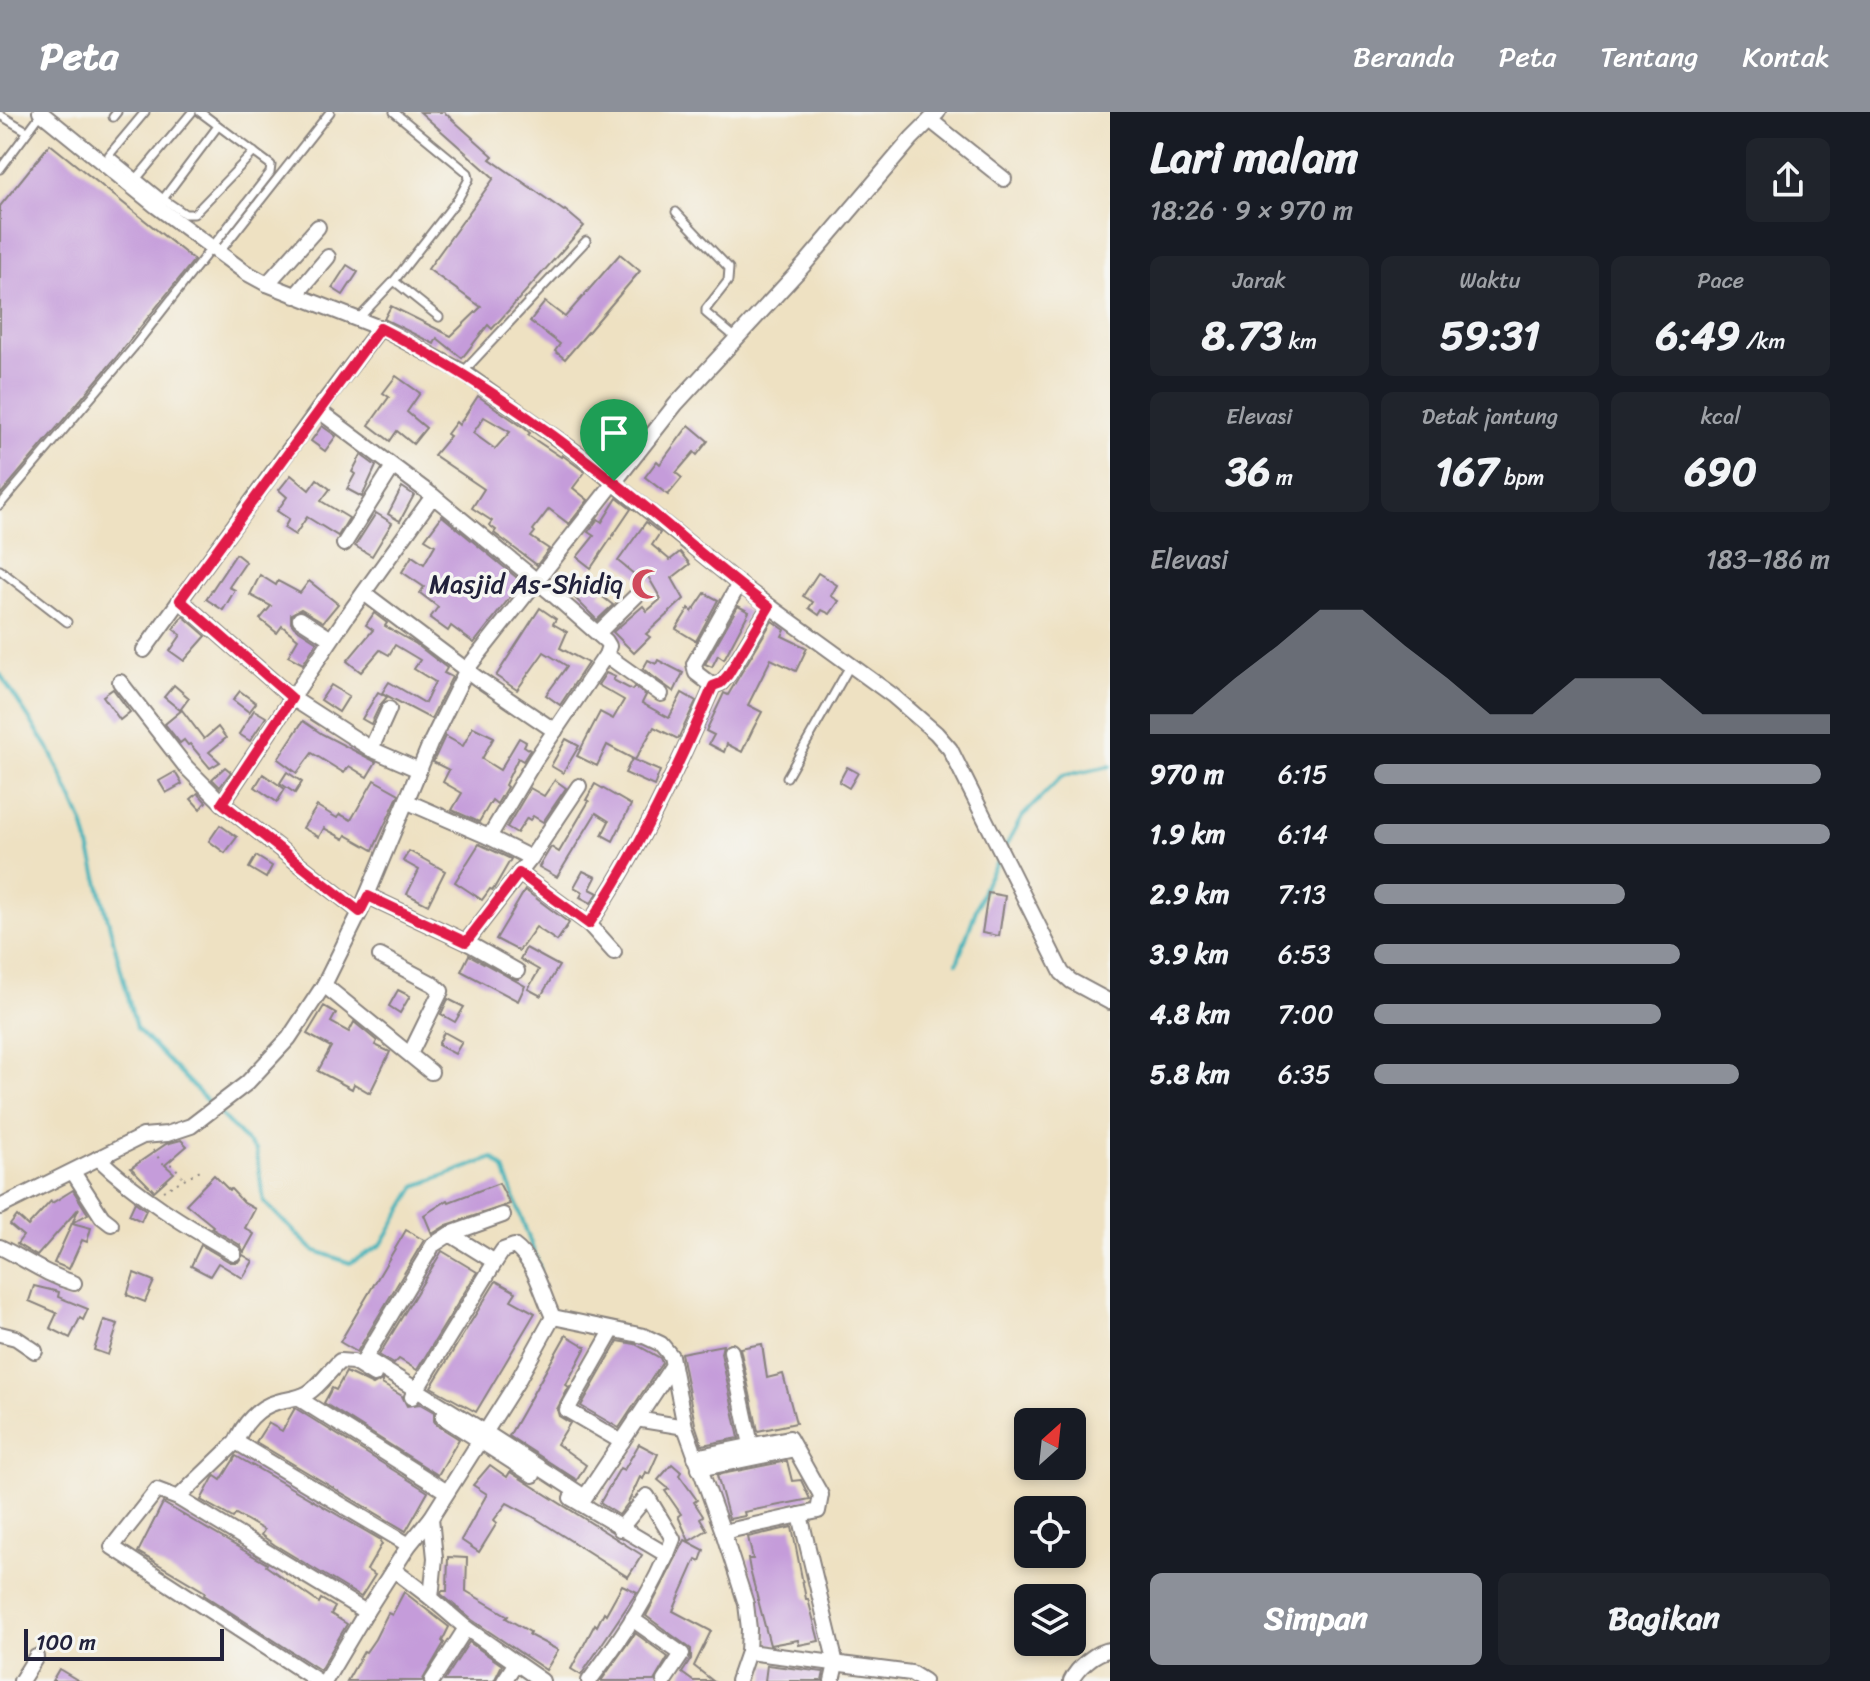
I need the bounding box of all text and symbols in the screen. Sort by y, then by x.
text: Peta [40,23,118,90]
text: Beranda [1353,32,1455,81]
text: Peta [1499,32,1556,81]
text: Tentang [1600,32,1698,81]
text: Kontak [1742,32,1830,81]
text: Lari malam [1150,118,1358,196]
button: share [1746,138,1830,222]
text: 18:26 · 9 × 970 m [1150,187,1353,233]
text: Jarak [1233,261,1286,300]
text: Waktu [1459,261,1521,300]
text: Pace [1697,261,1744,300]
text: 8.73 [1202,300,1283,371]
text: 59:31 [1440,300,1540,371]
text: 6:49 [1656,300,1740,371]
text: km [1283,322,1317,361]
text: /km [1740,322,1785,361]
text: Elevasi [1226,397,1292,436]
text: Detak jantung [1422,397,1558,436]
text: kcal [1701,397,1741,436]
pin [580,399,648,481]
icon: arrive [592,411,636,455]
text: 36 [1226,436,1270,507]
text: 167 [1435,436,1498,507]
text: 690 [1684,436,1757,507]
text: m [1270,458,1293,497]
text: bpm [1498,458,1545,497]
text: Elevasi [1150,536,1228,582]
text: 183–186 m [1706,536,1830,582]
place label: Masjid As-Shidiq [429,561,623,607]
mosque icon: Masjid As-Shidiq [630,567,664,601]
text: 970 m [1150,751,1224,797]
text: 6:15 [1278,751,1328,797]
text: 1.9 km [1150,811,1226,857]
text: 6:14 [1278,811,1328,857]
text: 2.9 km [1150,871,1229,917]
text: 7:13 [1278,871,1326,917]
text: 3.9 km [1150,931,1229,977]
text: 6:53 [1278,931,1331,977]
text: 4.8 km [1150,991,1230,1037]
text: 7:00 [1278,991,1334,1037]
text: 5.8 km [1150,1051,1230,1097]
text: 6:35 [1278,1051,1331,1097]
north arrow [1014,1408,1086,1480]
map controls [1014,1408,1086,1656]
button: locate [1014,1496,1086,1568]
button: Simpan [1150,1573,1482,1665]
button: Bagikan [1498,1573,1830,1665]
button: layers [1014,1584,1086,1656]
text: 100 m [36,1623,96,1662]
scale bar [24,1625,224,1661]

